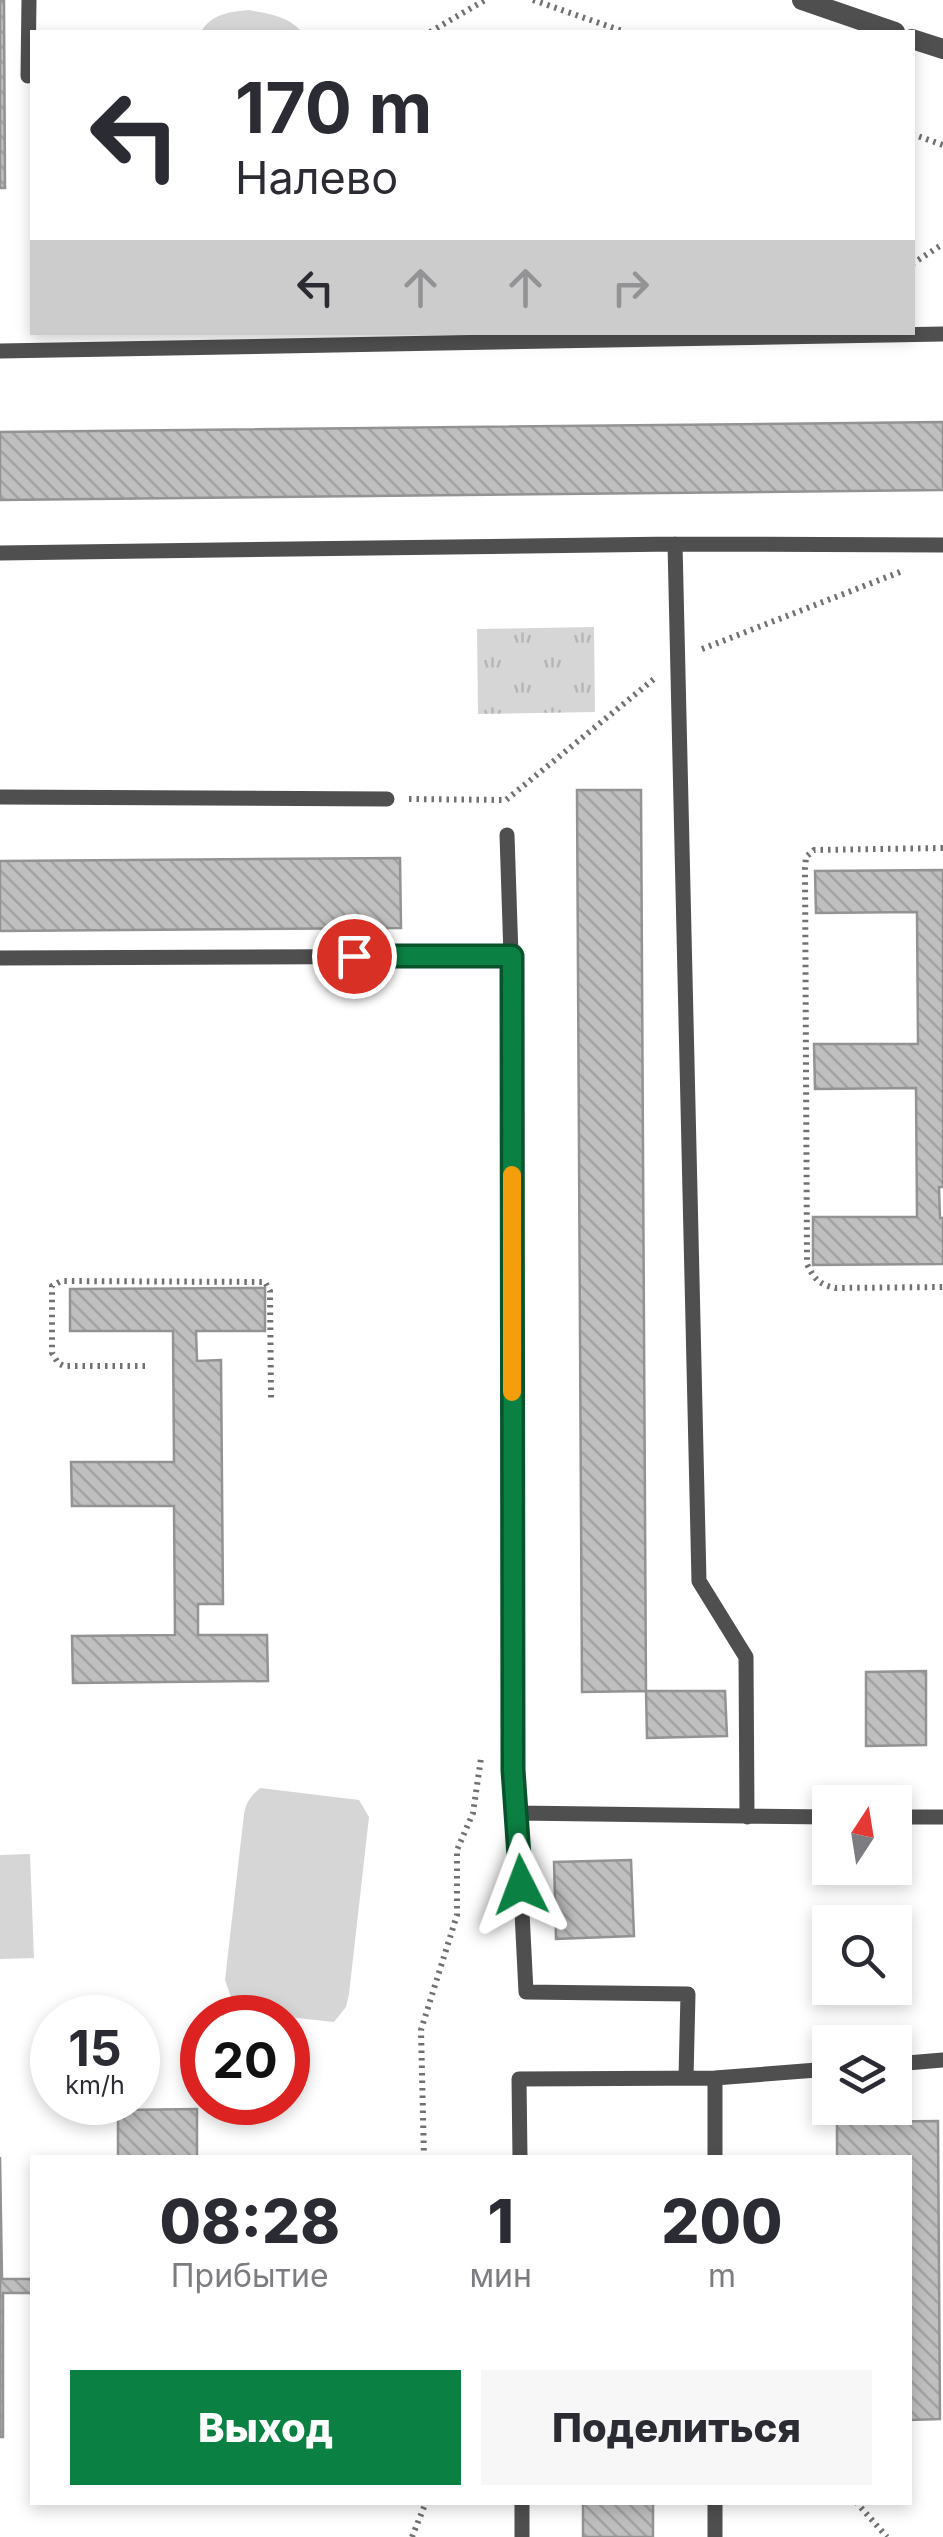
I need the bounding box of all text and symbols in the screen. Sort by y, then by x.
text: 170 m [235,65,432,150]
icon: left [70,70,200,200]
text: Налево [235,150,398,205]
icon: left [288,260,343,315]
icon: ahead [393,260,448,315]
icon: ahead [498,260,553,315]
icon: right [603,260,658,315]
pin [312,914,397,999]
icon: arrive [327,929,382,984]
north arrow [812,1785,912,1885]
map controls [812,1785,912,2125]
position arrow [469,1833,573,1937]
button: search [812,1905,912,2005]
speed limit sign: 20 [180,1995,310,2125]
text: 15 [68,2018,122,2078]
button: layers [812,2025,912,2125]
text: km/h [65,2070,125,2100]
text: 08:28 [159,2185,340,2257]
text: 1 [487,2185,514,2257]
text: 200 [661,2185,783,2257]
text: Прибытие [171,2256,329,2295]
text: мин [469,2256,532,2295]
text: m [708,2256,736,2295]
button: Выход [70,2370,461,2485]
button: Поделиться [481,2370,872,2485]

